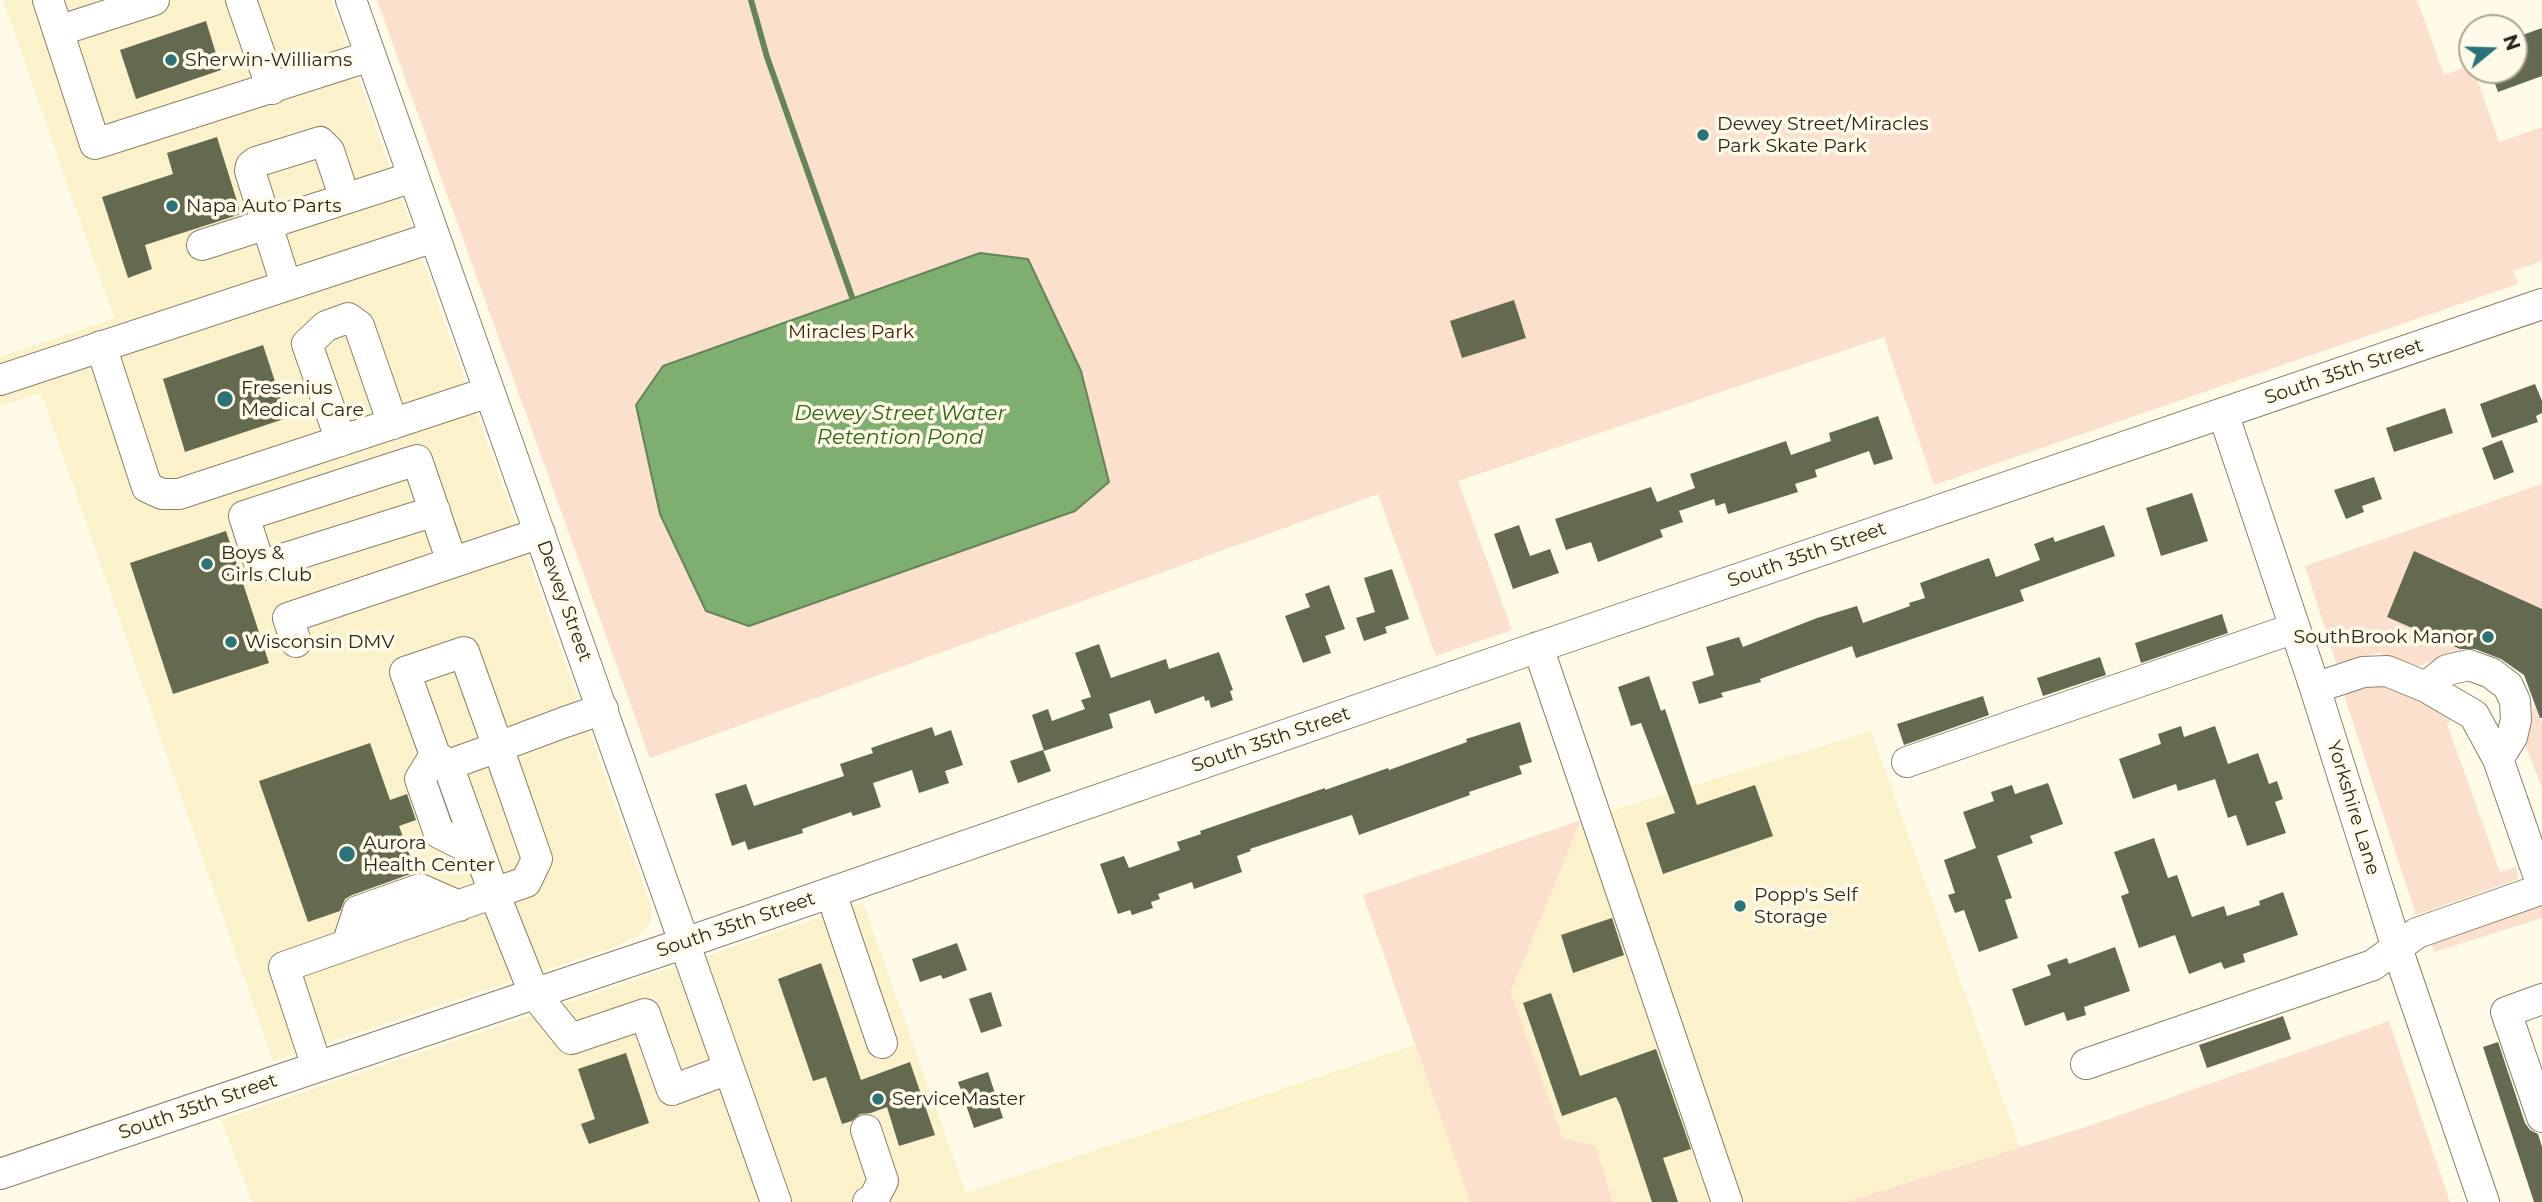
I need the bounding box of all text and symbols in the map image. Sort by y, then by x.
north arrow [2458,14,2528,84]
text: N [2498,32,2525,54]
place label: Sherwin-Williams [185,49,352,71]
marker: Sherwin-Williams [163,52,179,68]
place label: Dewey Street/Miracles Park Skate Park [1717,113,1929,157]
marker: Dewey Street/Miracles Park Skate Park [1695,127,1711,143]
place label: Napa Auto Parts [186,195,342,217]
marker: Napa Auto Parts [164,198,180,214]
park label: Miracles Park [788,321,914,343]
street label: South 35th Street [2262,334,2426,410]
place label: Fresenius Medical Care [241,377,364,421]
marker: Fresenius Medical Care [215,389,235,409]
water label: Dewey Street Water Retention Pond [794,401,1006,451]
street label: South 35th Street [1725,517,1889,593]
street label: Dewey Street [531,537,597,665]
place label: Boys & Girls Club [221,542,312,586]
marker: Boys & Girls Club [199,556,215,572]
place label: SouthBrook Manor [2293,626,2474,648]
marker: SouthBrook Manor [2480,629,2496,645]
place label: Wisconsin DMV [245,631,394,653]
marker: Wisconsin DMV [223,634,239,650]
street label: South 35th Street [1189,702,1353,778]
street label: Yorkshire Lane [2322,738,2384,878]
place label: Aurora Health Center [363,832,495,876]
marker: Aurora Health Center [337,844,357,864]
place label: Popp's Self Storage [1754,884,1858,928]
street label: South 35th Street [654,887,818,963]
marker: Popp's Self Storage [1732,898,1748,914]
street label: South 35th Street [116,1069,280,1145]
place label: ServiceMaster [892,1088,1026,1110]
marker: ServiceMaster [870,1091,886,1107]

